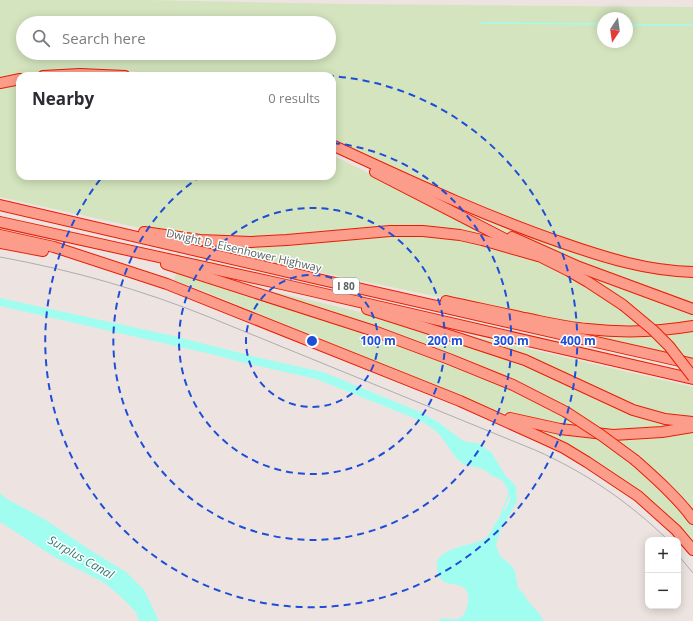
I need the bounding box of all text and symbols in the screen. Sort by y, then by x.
north arrow [597,12,633,48]
search box [16,16,336,60]
icon: search [30,27,52,49]
text: Search here [62,28,146,48]
text: Nearby [32,87,94,110]
text: 0 results [268,89,320,107]
street label: Dwight D. Eisenhower Highway [165,225,323,275]
road number: I 80 [333,278,359,294]
text: 100 m [360,332,396,349]
text: 200 m [427,332,463,349]
text: 300 m [493,332,529,349]
text: 400 m [560,332,596,349]
centre of rings [305,334,319,348]
water label: Surplus Canal [45,531,118,583]
map controls [645,537,681,609]
button: + [645,537,681,573]
button: − [645,573,681,609]

